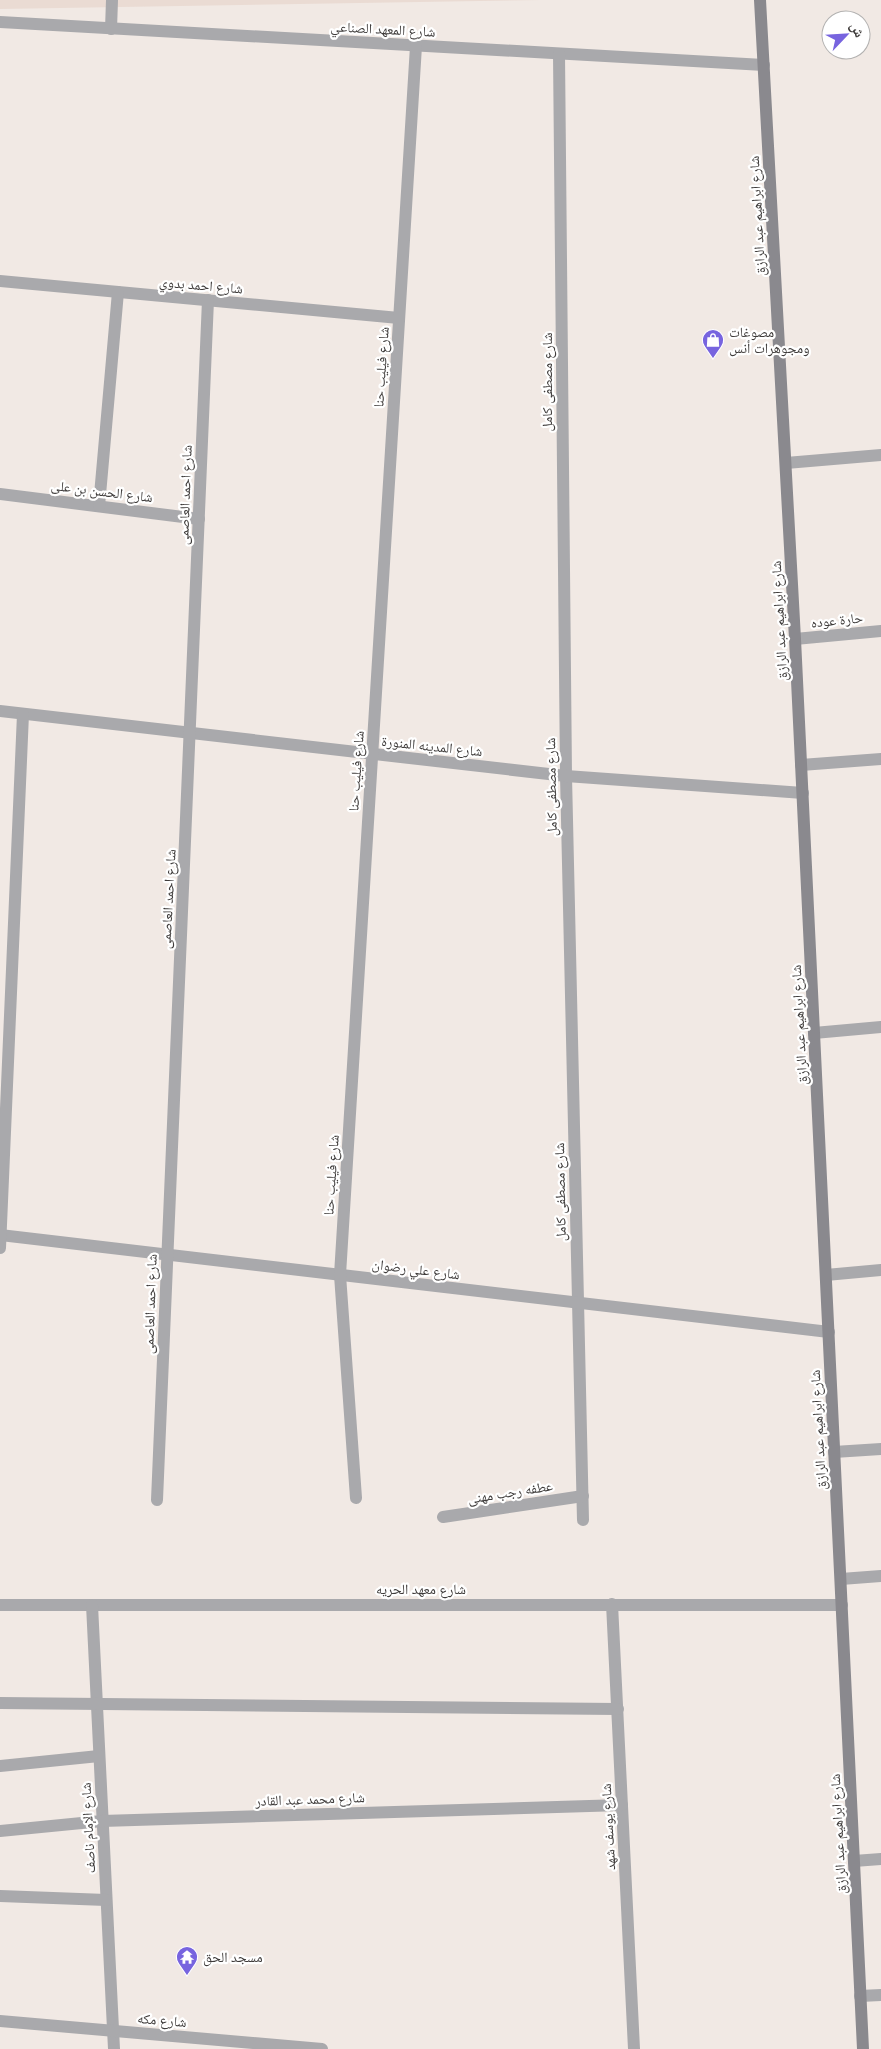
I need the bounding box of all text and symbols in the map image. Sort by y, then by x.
north arrow [821,10,871,60]
street label: شارع المعهد الصناعي [330,17,436,43]
text: ش [846,19,869,40]
street label: شارع ابراهيم عبد الرازق [745,155,770,277]
street label: شارع احمد بدوي [158,272,244,300]
place label: مصوغات ومجوهرات أنس [729,323,810,357]
street label: شارع فيليب حنا [369,326,394,408]
shop icon: مصوغات ومجوهرات أنس [701,328,725,359]
street label: شارع مصطفى كامل [538,333,557,431]
street label: شارع احمد العاصمى [174,445,197,545]
street label: شارع الحسن بن على [50,476,154,507]
street label: شارع ابراهيم عبد الرازق [767,560,792,682]
street label: حارة عوده [810,608,864,632]
street label: شارع فيليب حنا [344,730,369,812]
street label: شارع المدينه المنورة [381,732,483,761]
street label: شارع مصطفى كامل [541,737,562,837]
street label: شارع احمد العاصمى [156,848,181,950]
street label: شارع ابراهيم عبد الرازق [787,964,812,1086]
street label: شارع فيليب حنا [319,1134,344,1216]
street label: شارع مصطفى كامل [550,1142,571,1242]
street label: شارع احمد العاصمى [139,1254,162,1354]
street label: شارع علي رضوان [371,1255,461,1286]
street label: شارع ابراهيم عبد الرازق [806,1369,831,1491]
street label: عطفه رجب مهنى [466,1476,554,1508]
street label: شارع معهد الحريه [376,1580,466,1599]
street label: شارع ابراهيم عبد الرازق [826,1773,851,1895]
street label: شارع الإمام ناصف [77,1782,100,1874]
street label: شارع يوسف شهد [597,1783,620,1871]
street label: شارع محمد عبد القادر [254,1788,365,1811]
temple icon: مسجد الحق [175,1945,199,1976]
place label: مسجد الحق [203,1948,263,1967]
street label: شارع مكه [137,2009,187,2032]

